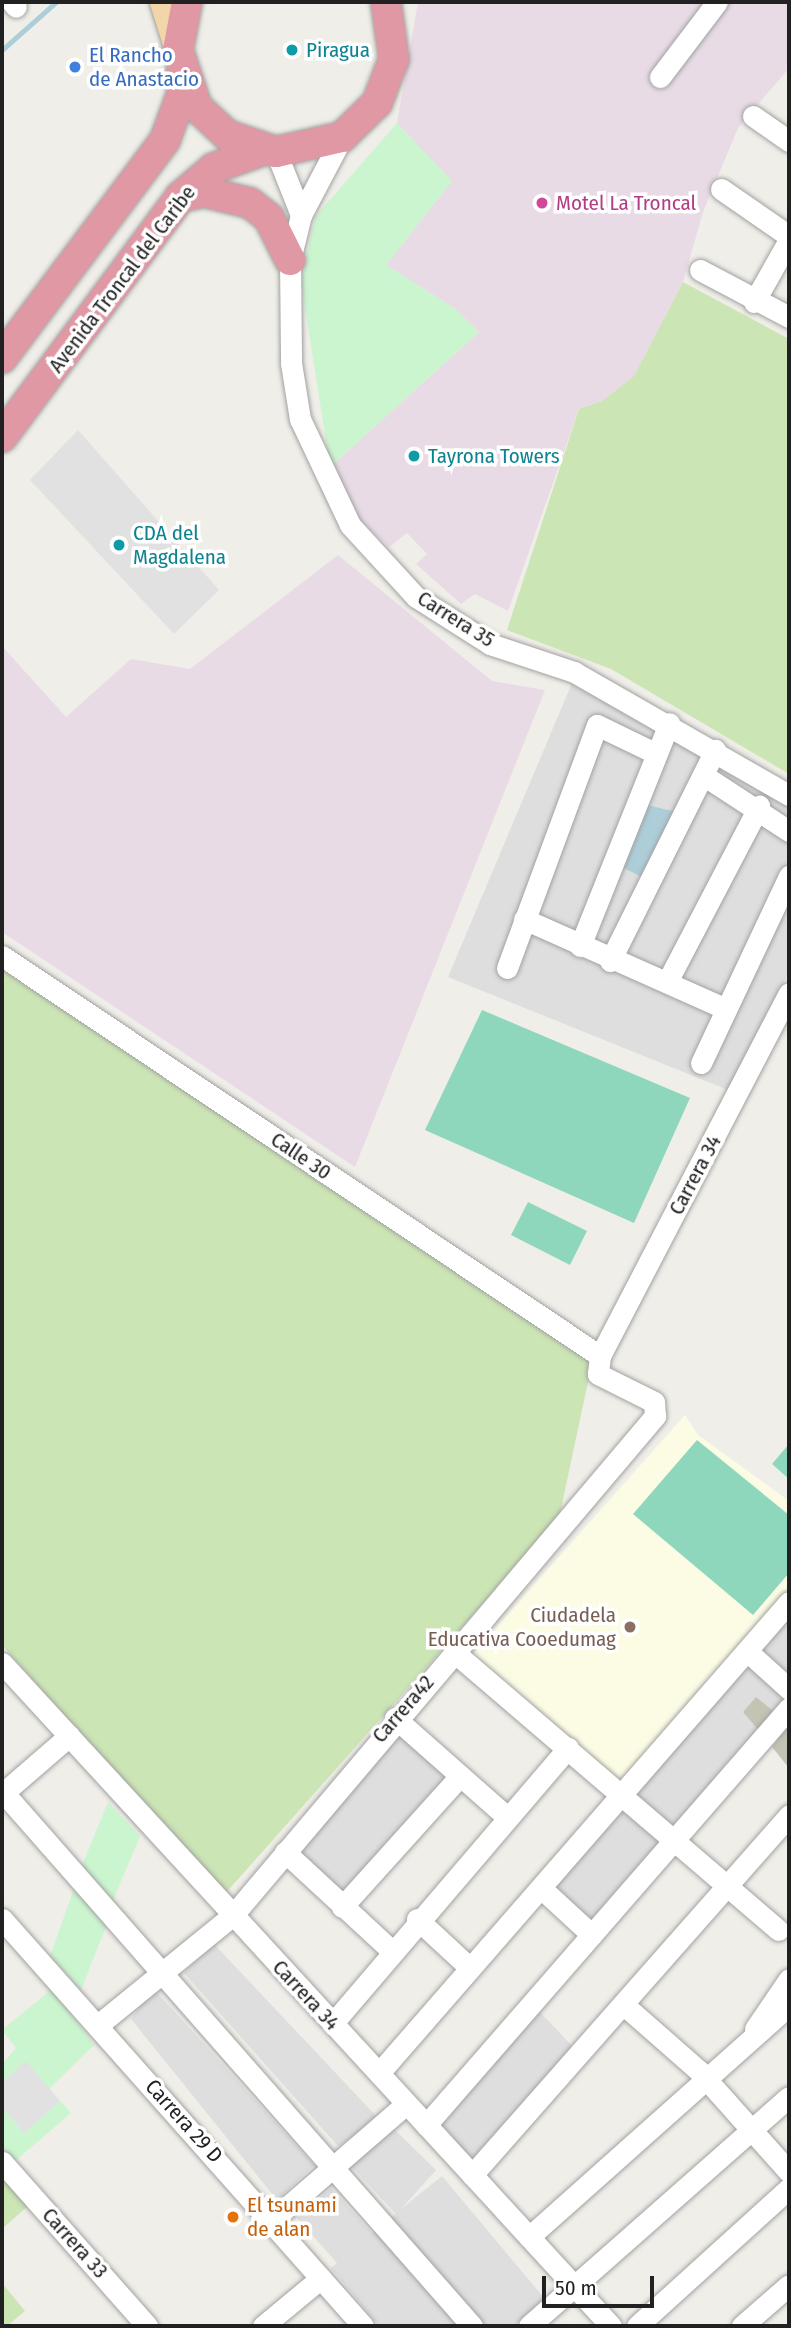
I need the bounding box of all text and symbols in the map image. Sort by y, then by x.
place label: Piragua [306,37,370,63]
place label: El Rancho de Anastacio [89,42,199,92]
marker: Piragua [284,42,300,58]
marker: El Rancho de Anastacio [67,59,83,75]
street label: Avenida Troncal del Caribe [43,180,201,378]
place label: Motel La Troncal [556,190,696,216]
marker: Motel La Troncal [534,195,550,211]
place label: Tayrona Towers [428,443,560,469]
marker: Tayrona Towers [406,448,422,464]
place label: CDA del Magdalena [133,520,226,570]
marker: CDA del Magdalena [111,537,127,553]
street label: Carrera 35 [413,585,499,653]
street label: Calle 30 [266,1127,336,1185]
street label: Carrera 34 [664,1131,726,1219]
place label: Ciudadela Educativa Cooedumag [428,1602,616,1652]
marker: Ciudadela Educativa Cooedumag [622,1619,638,1635]
street label: Carrera42 [367,1670,439,1748]
street label: Carrera 34 [267,1955,345,2035]
street label: Carrera 29 D [140,2074,228,2168]
place label: El tsunami de alan [247,2192,337,2242]
street label: Carrera 33 [37,2203,113,2283]
marker: El tsunami de alan [225,2209,241,2225]
scale bar [546,2262,658,2306]
text: 50 m [555,2275,597,2301]

